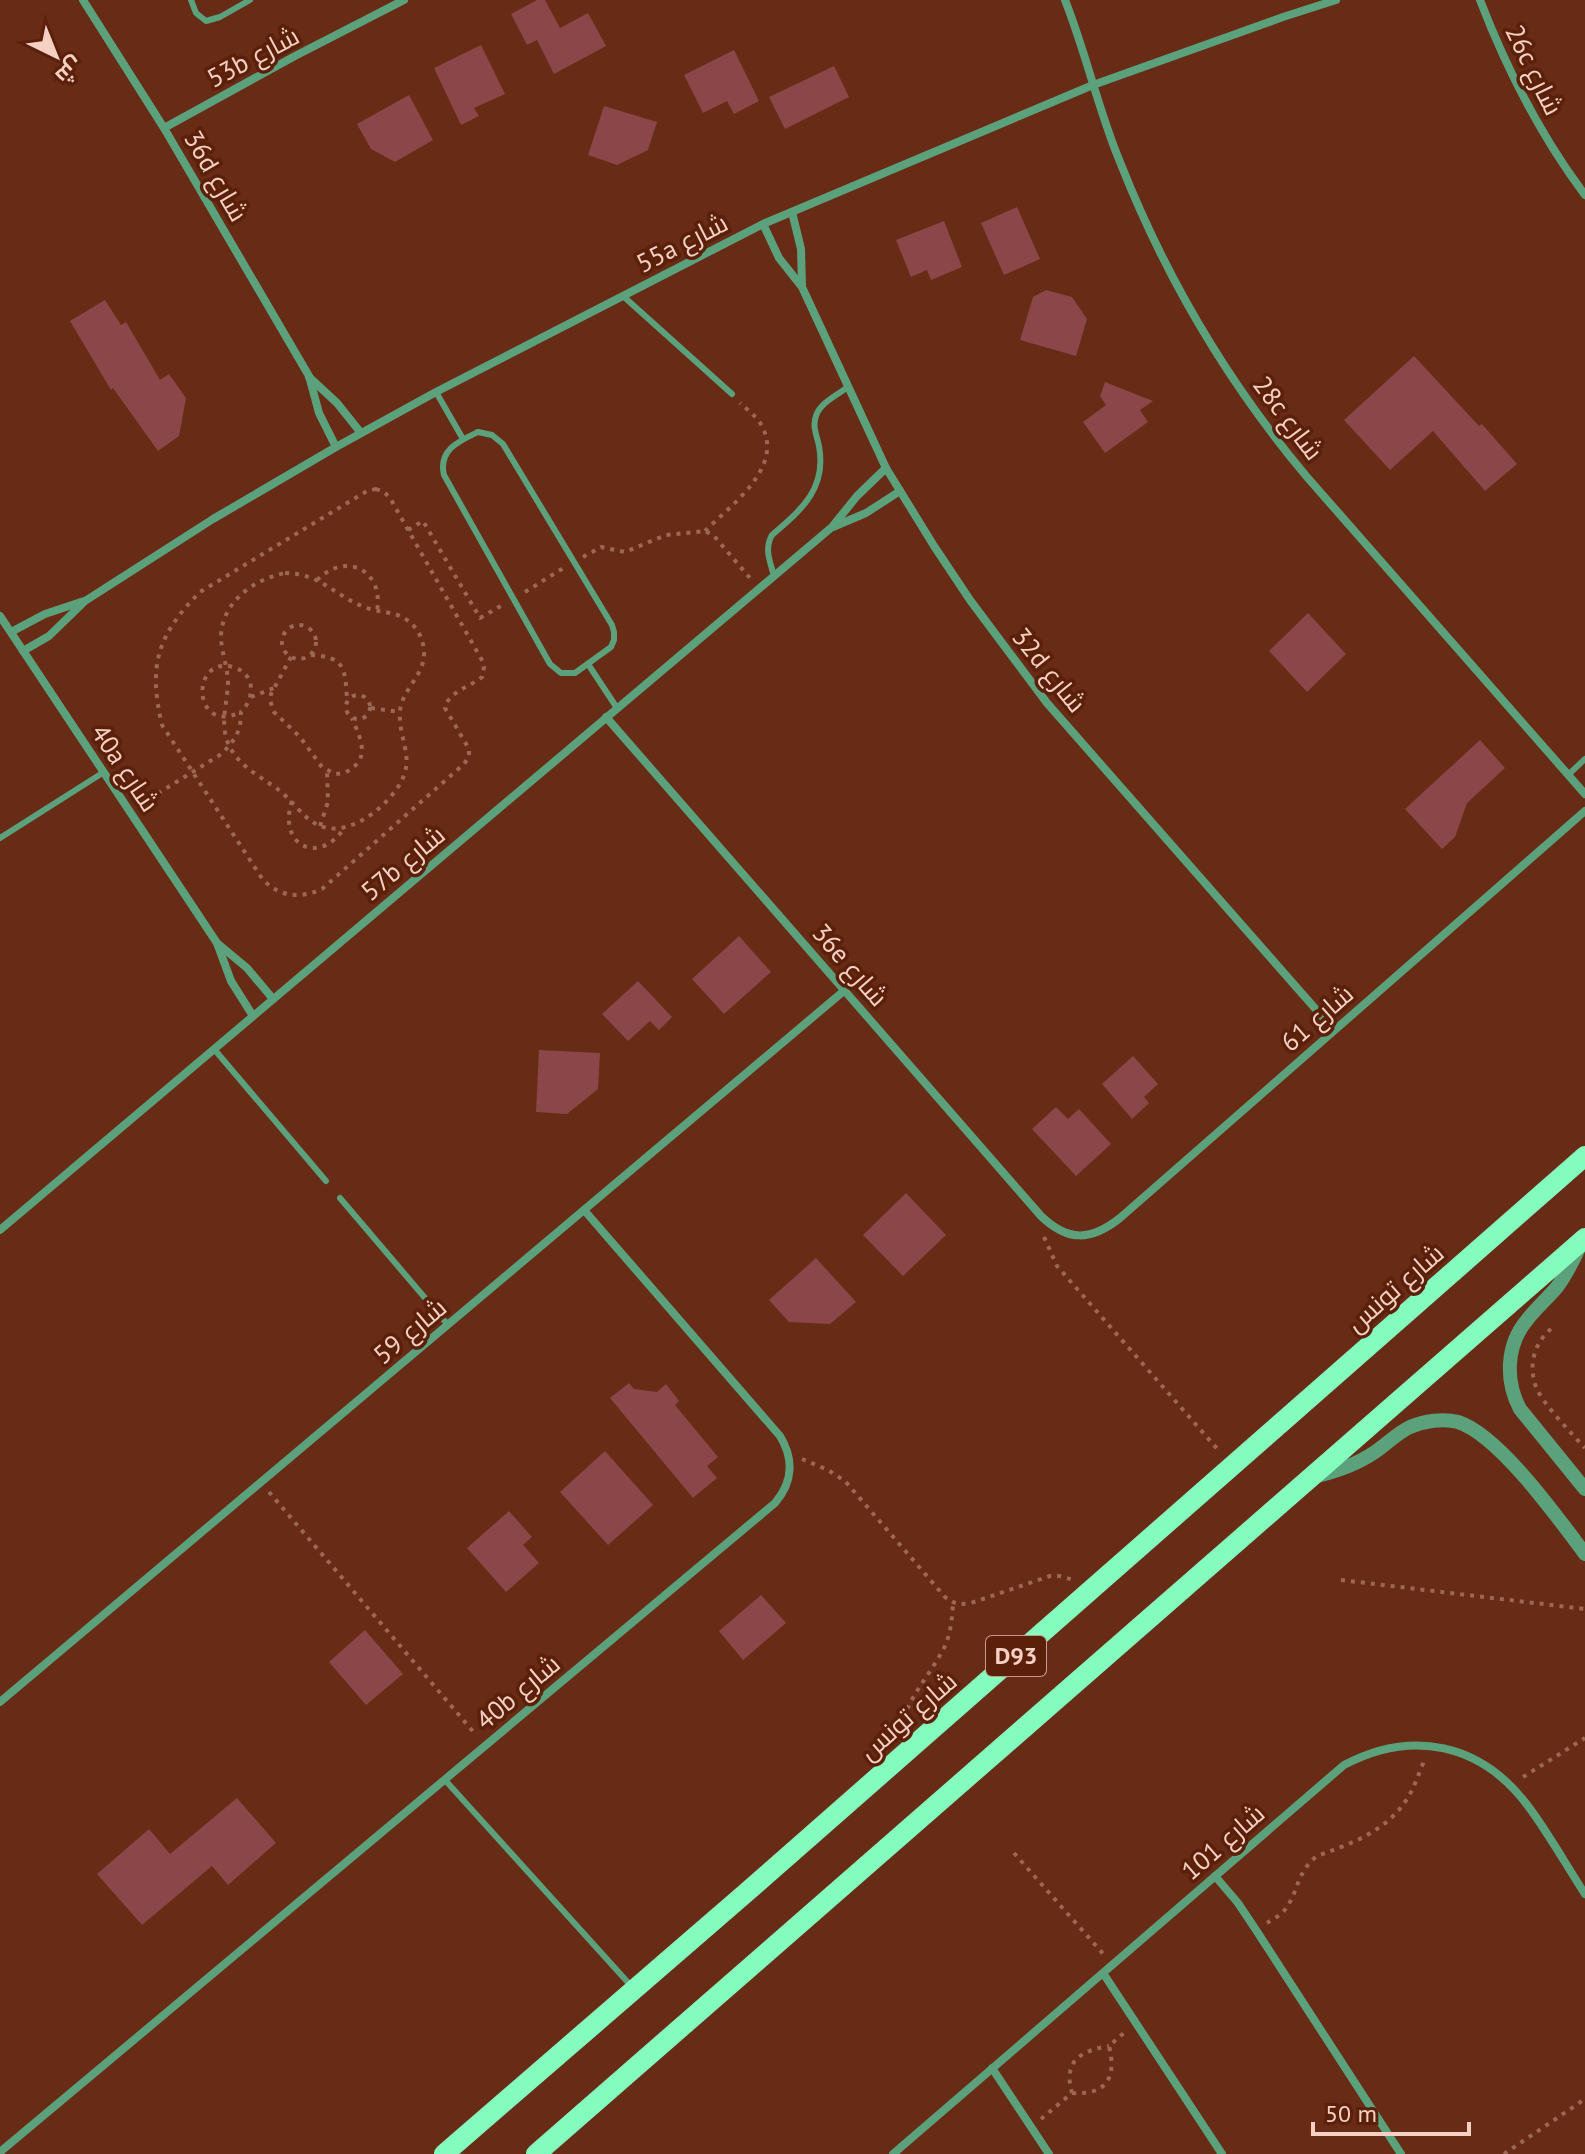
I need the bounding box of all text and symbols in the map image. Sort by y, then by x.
north arrow [16,16,96,96]
street label: 53b شارع [201,19,305,95]
street label: 26c شارع [1498,19,1570,121]
text: ش [50,51,90,90]
street label: 36d شارع [176,124,256,228]
street label: 55a شارع [630,205,734,281]
street label: 28c شارع [1245,369,1331,467]
street label: 32d شارع [1004,621,1094,719]
street label: 40a شارع [83,718,167,818]
street label: 57b شارع [354,818,452,908]
street label: 36e شارع [805,917,895,1013]
street label: شارع 61 [1274,977,1360,1059]
street label: شارع تونس [1339,1236,1451,1340]
street label: شارع 59 [366,1290,454,1372]
road number: D93 [986,1636,1046,1676]
street label: 40b شارع [469,1647,567,1737]
street label: شارع تونس [852,1664,964,1768]
street label: شارع 101 [1174,1796,1272,1888]
scale bar [1313,2086,1469,2136]
text: 50 m [1325,2098,1377,2129]

